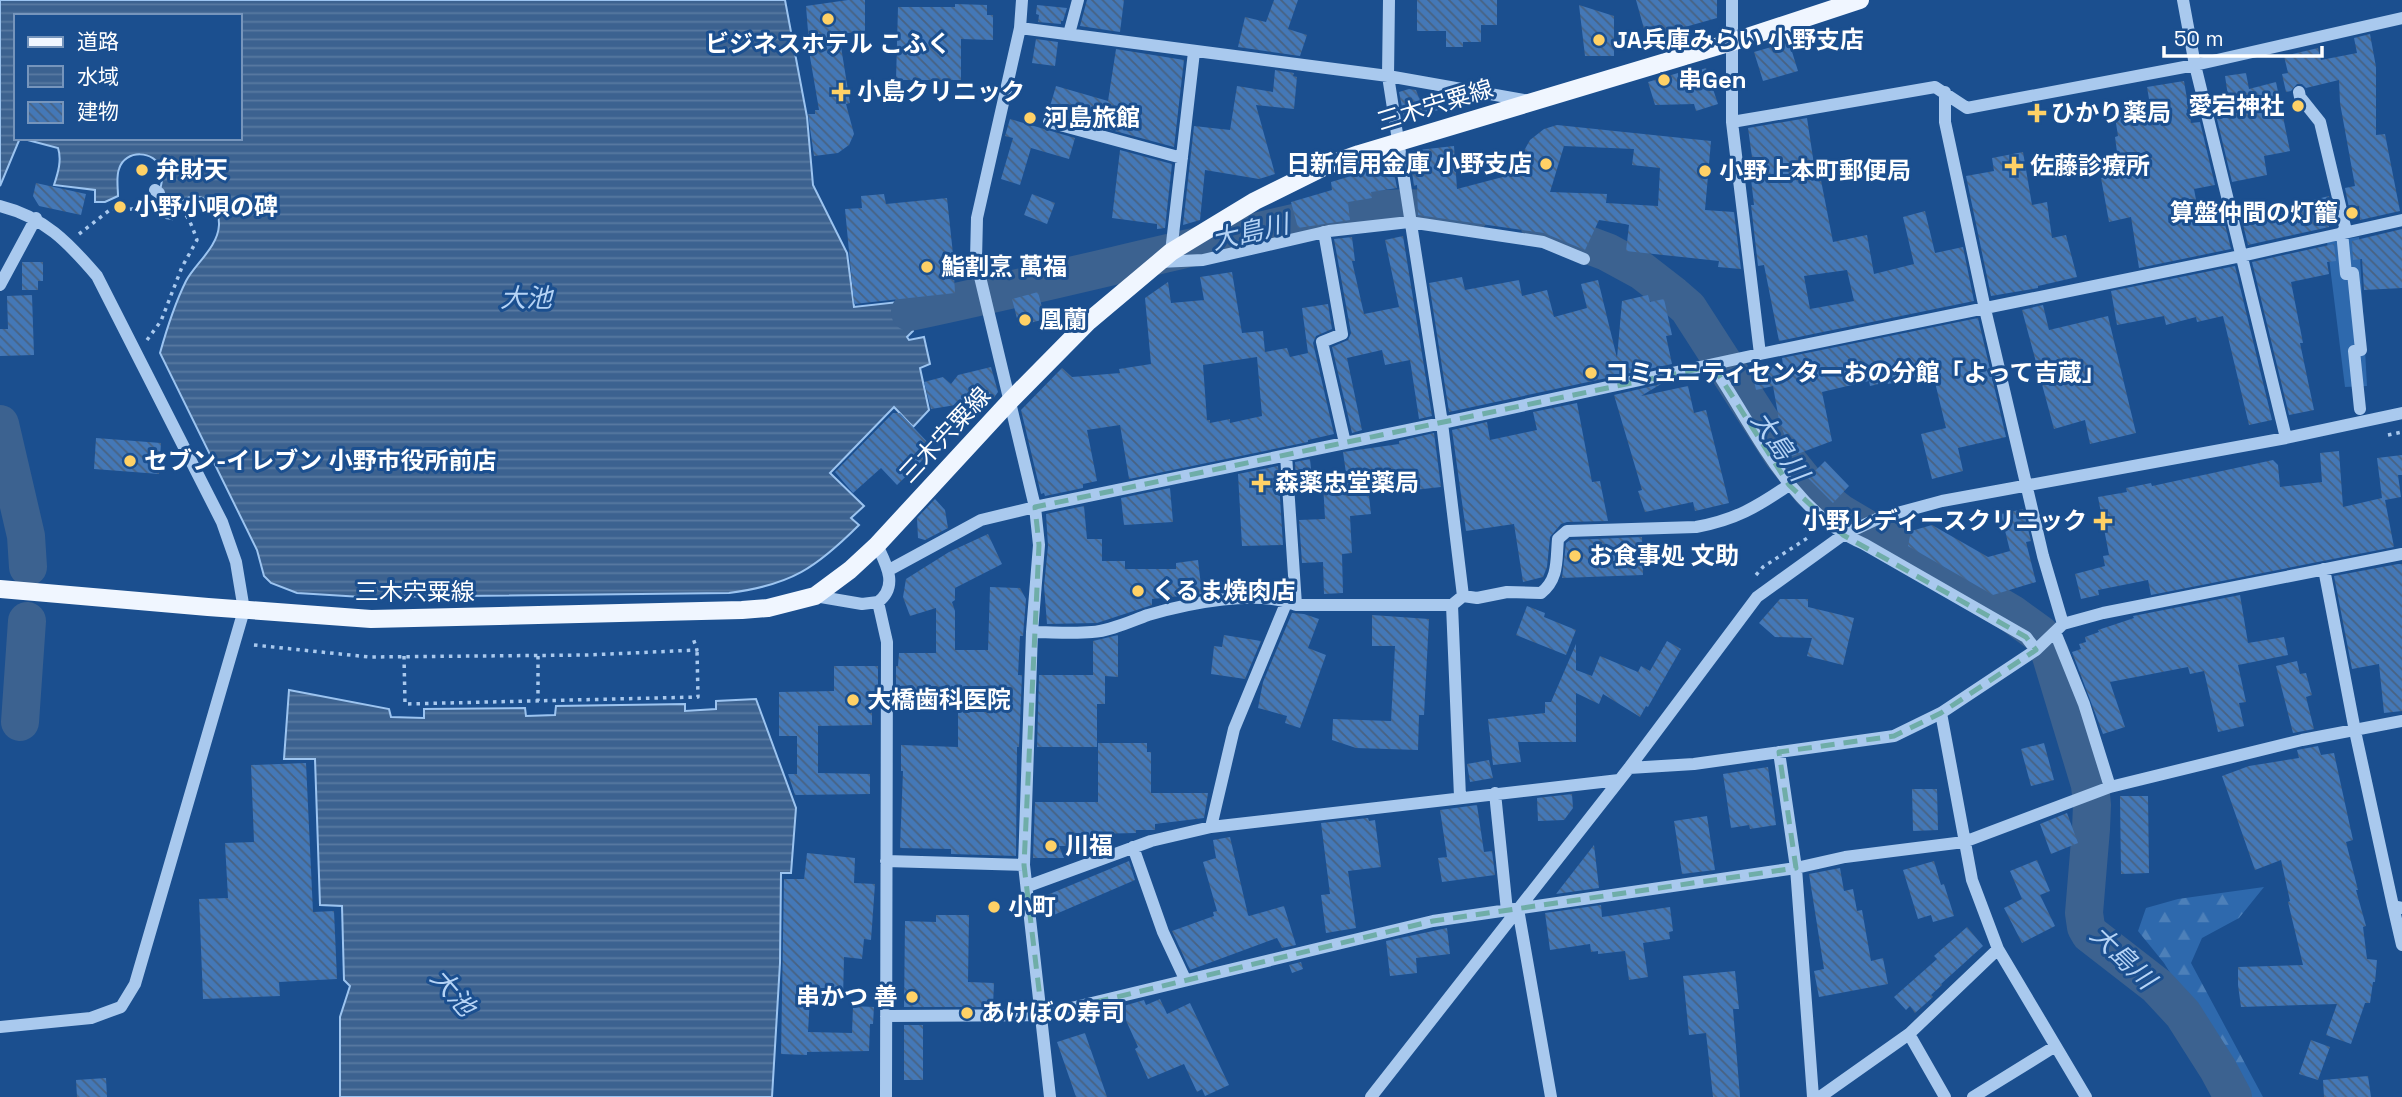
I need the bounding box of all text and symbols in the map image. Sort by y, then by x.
marker: ビジネスホテル こふく [820,11,836,27]
legend [14,14,242,140]
scale bar [2164,14,2322,58]
place label: JA兵庫みらい 小野支店 [1613,24,1864,55]
text: 50 m [2174,25,2224,52]
text: 道路 [77,28,119,55]
place label: ビジネスホテル こふく [705,28,951,59]
marker: JA兵庫みらい 小野支店 [1591,32,1607,48]
text: 水域 [77,63,119,90]
place label: 串Gen [1678,64,1747,95]
street label: 三木宍粟線 [1373,72,1497,137]
marker: 串Gen [1656,72,1672,88]
place label: 小島クリニック [857,76,1025,107]
marker: 小島クリニック [831,82,851,102]
place label: 愛宕神社 [2188,90,2284,121]
place label: ひかり薬局 [2051,97,2171,128]
text: 建物 [77,98,119,125]
marker: 愛宕神社 [2290,98,2306,114]
place label: 河島旅館 [1044,102,1140,133]
marker: ひかり薬局 [2029,105,2045,121]
marker: 河島旅館 [1022,110,1038,126]
place label: 日新信用金庫 小野支店 [1286,148,1532,179]
place label: 佐藤診療所 [2030,150,2150,181]
place label: 弁財天 [156,154,228,185]
place label: 小野上本町郵便局 [1719,155,1911,186]
marker: 日新信用金庫 小野支店 [1538,156,1554,172]
marker: 佐藤診療所 [2004,156,2024,176]
marker: 弁財天 [134,162,150,178]
marker: 小野上本町郵便局 [1697,163,1713,179]
place label: 小野小唄の碑 [134,191,278,222]
place label: 算盤仲間の灯籠 [2170,197,2338,228]
marker: 小野小唄の碑 [112,199,128,215]
marker: 算盤仲間の灯籠 [2344,205,2360,221]
water label: 大島川 [1208,206,1295,257]
place label: 鮨割烹 萬福 [941,251,1067,282]
marker: 鮨割烹 萬福 [919,259,935,275]
water label: 大池 [500,281,555,315]
place label: 凰蘭 [1039,304,1087,335]
marker: 凰蘭 [1017,312,1033,328]
place label: コミュニティセンターおの分館「よって吉蔵」 [1605,357,2106,388]
marker: コミュニティセンターおの分館「よって吉蔵」 [1583,365,1599,381]
street label: 三木宍粟線 [892,380,997,489]
water label: 大島川 [1744,404,1818,490]
place label: セブン-イレブン 小野市役所前店 [144,445,496,476]
marker: セブン-イレブン 小野市役所前店 [122,453,138,469]
place label: 森薬忠堂薬局 [1275,467,1419,498]
marker: 森薬忠堂薬局 [1253,475,1269,491]
place label: 小野レディースクリニック [1802,505,2087,536]
marker: 小野レディースクリニック [2093,511,2113,531]
place label: お食事処 文助 [1589,540,1739,571]
marker: お食事処 文助 [1567,548,1583,564]
place label: くるま焼肉店 [1152,575,1296,606]
street label: 三木宍粟線 [355,576,475,607]
marker: くるま焼肉店 [1130,583,1146,599]
place label: 大橋歯科医院 [867,684,1011,715]
marker: 大橋歯科医院 [845,692,861,708]
place label: 川福 [1065,830,1113,861]
marker: 川福 [1043,838,1059,854]
place label: 小町 [1008,891,1056,922]
marker: 小町 [986,899,1002,915]
water label: 大島川 [2083,918,2165,998]
water label: 大池 [423,961,485,1025]
place label: 串かつ 善 [796,981,898,1012]
marker: 串かつ 善 [904,989,920,1005]
place label: あけぼの寿司 [981,997,1125,1028]
marker: あけぼの寿司 [959,1005,975,1021]

